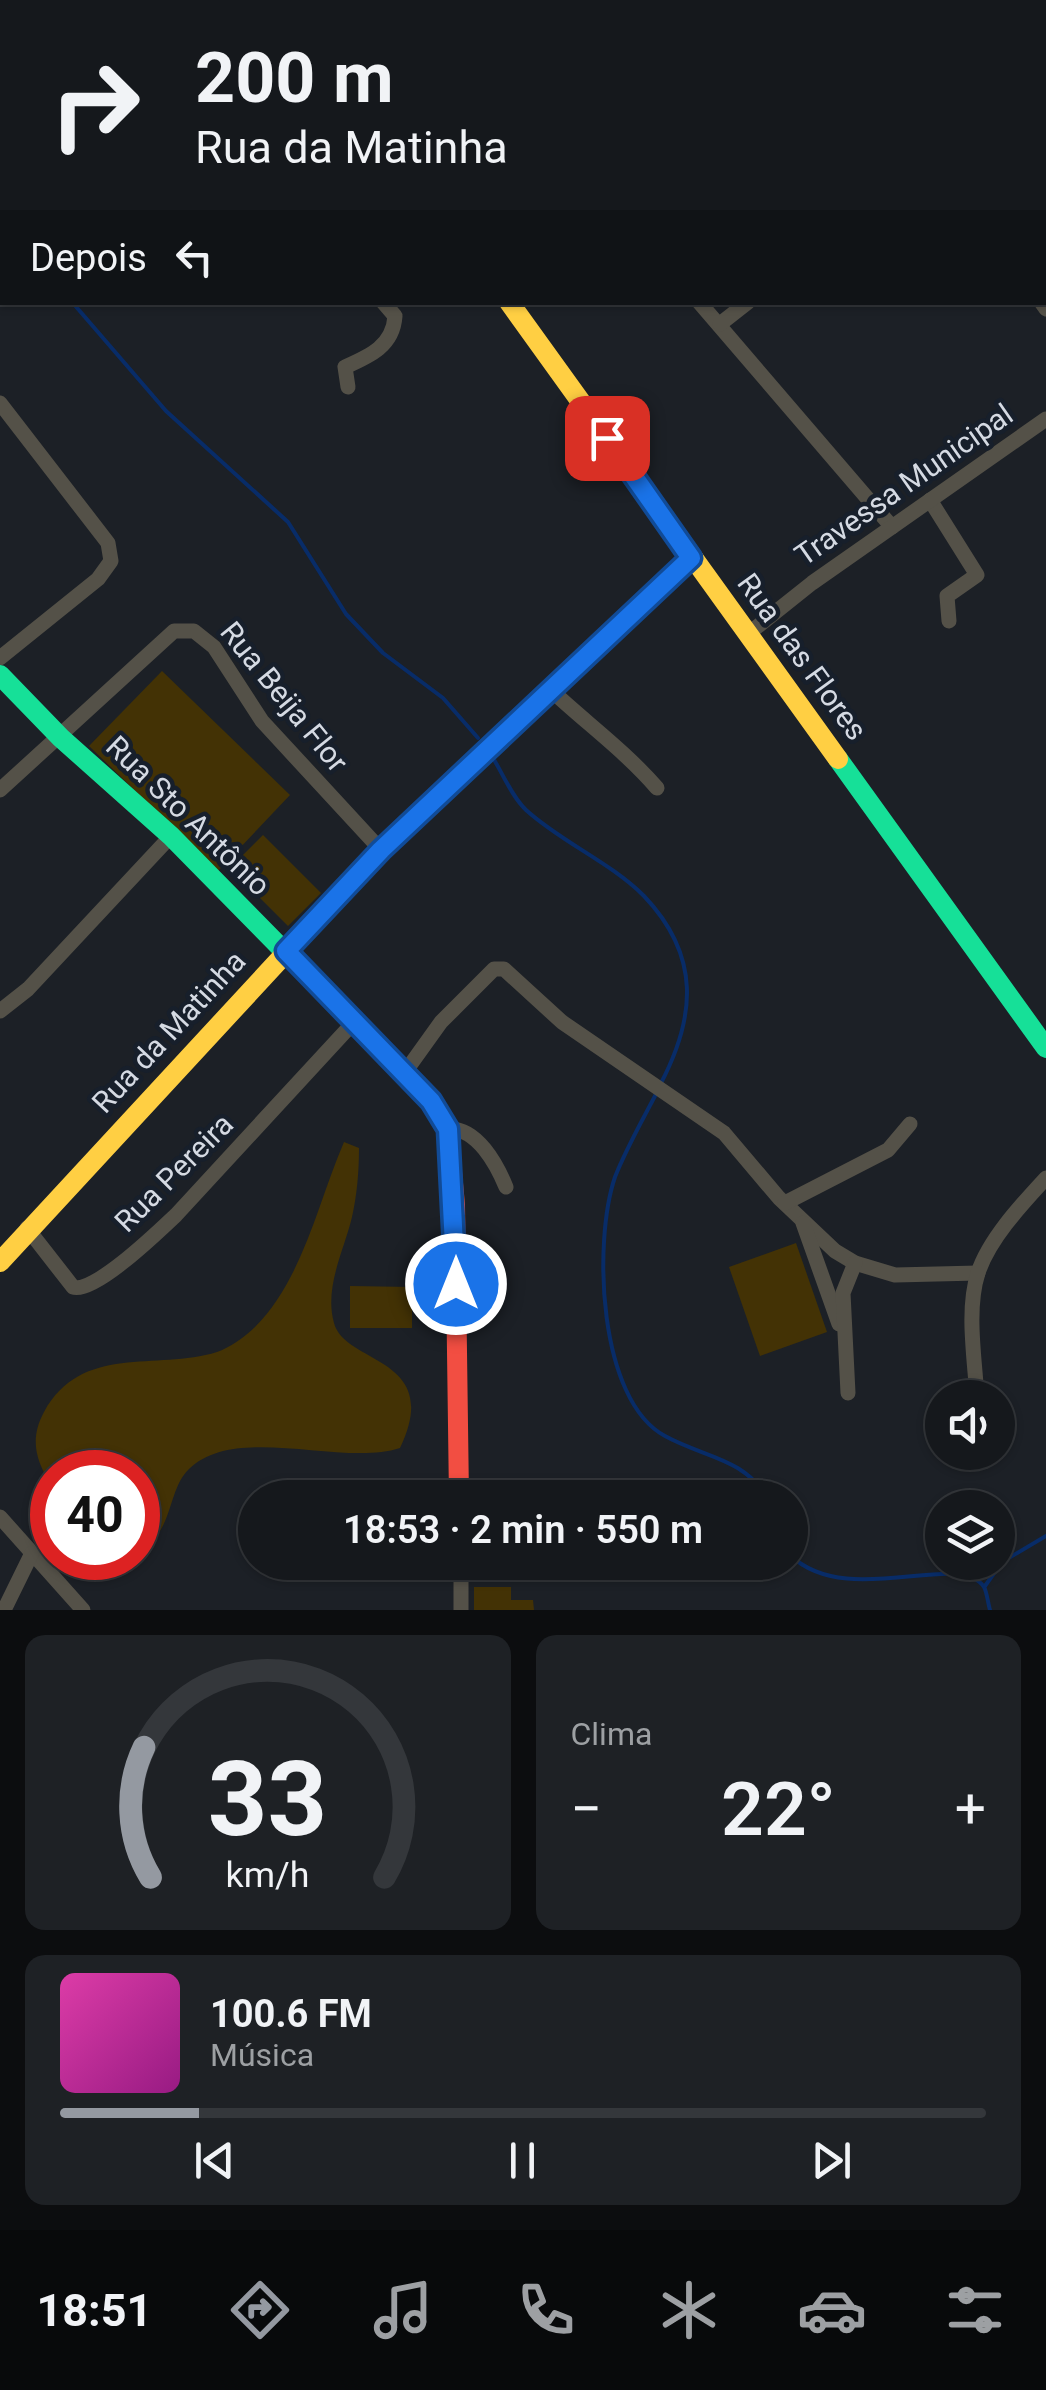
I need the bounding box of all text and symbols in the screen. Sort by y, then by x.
text: 200 m [195,37,394,119]
icon: right [30,40,160,170]
text: Rua da Matinha [195,121,508,174]
icon: left [167,230,222,285]
text: Depois [30,236,147,280]
pin [565,396,650,481]
street label: Travessa Municipal [788,396,1019,573]
icon: arrive [580,411,635,466]
street label: Rua das Flores [730,567,875,747]
street label: Rua Beija Flor [213,615,356,779]
street label: Rua Sto Antônio [99,729,278,903]
street label: Rua da Matinha [85,943,253,1120]
street label: Rua Pereira [107,1106,240,1239]
position arrow [404,1232,508,1336]
map controls [925,1380,1015,1580]
button: sound [925,1380,1015,1470]
speed limit sign: 40 [30,1450,160,1580]
button: layers [925,1490,1015,1580]
text: 18:53 · 2 min · 550 m [343,1508,703,1552]
text: Clima [571,1715,652,1753]
text: 33 [208,1739,327,1860]
text: 22° [721,1765,836,1853]
text: − [571,1777,602,1841]
text: + [955,1777,986,1841]
text: km/h [226,1854,310,1896]
text: 100.6 FM [210,1992,372,2036]
text: Música [210,2036,314,2074]
icon: previous [187,2133,242,2188]
icon: pause [495,2133,550,2188]
icon: next [804,2133,859,2188]
icon: directions [225,2275,295,2345]
icon: music [368,2275,438,2345]
icon: phone [511,2275,581,2345]
icon: climate [654,2275,724,2345]
icon: car [797,2275,867,2345]
icon: filters [940,2275,1010,2345]
text: 18:51 [36,2284,152,2337]

